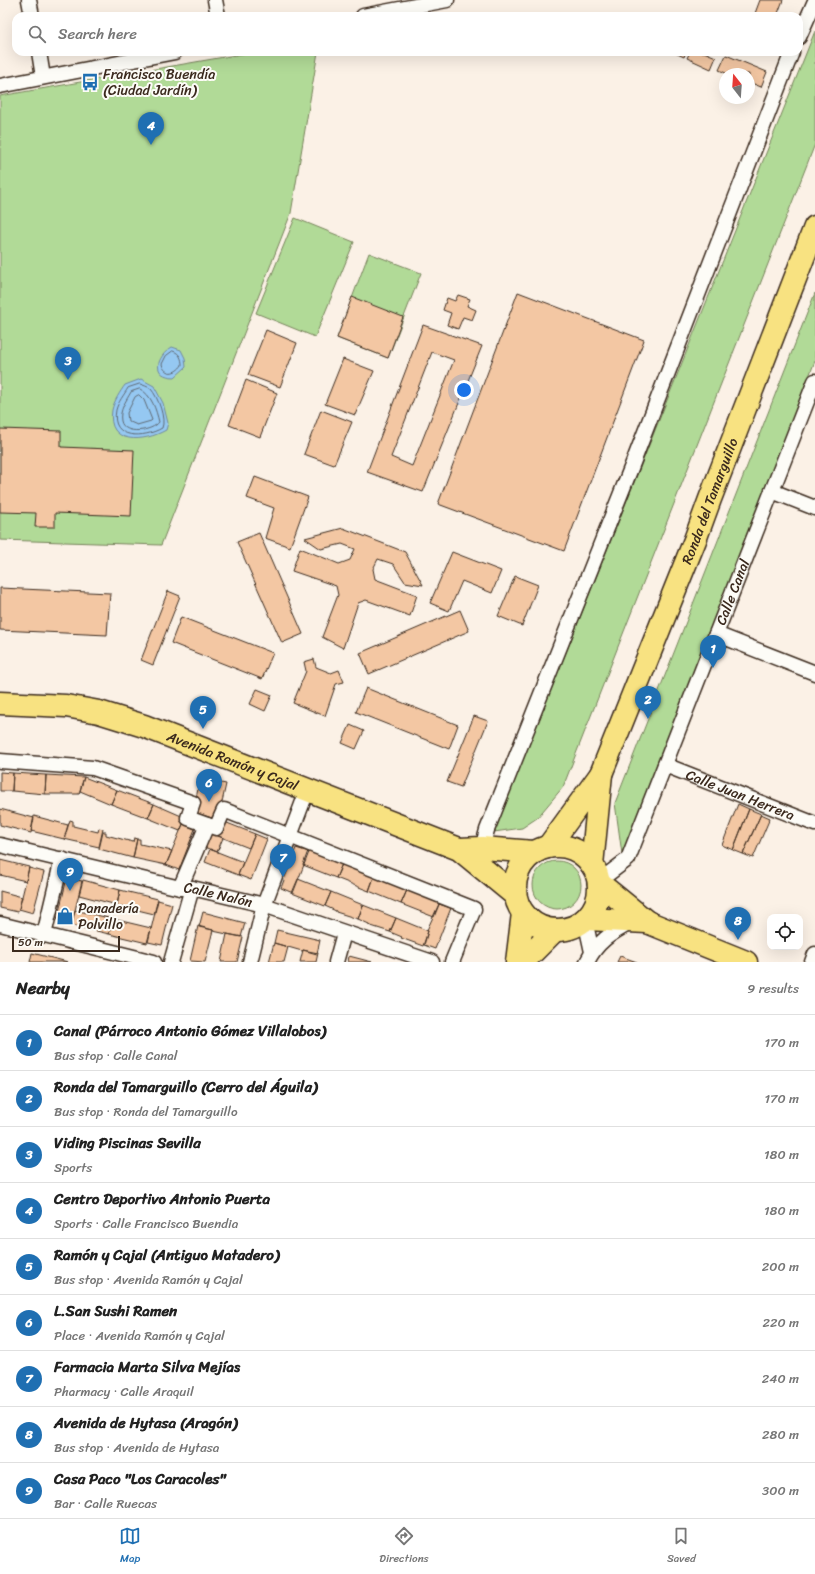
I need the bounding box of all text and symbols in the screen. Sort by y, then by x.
search box [12,12,803,56]
text: Search here [58,21,137,47]
icon: search [26,23,48,45]
place label: Francisco Buendía (Ciudad Jardín) [103,62,215,103]
north arrow [719,68,755,104]
bus stop icon: Francisco Buendía (Ciudad Jardín) [80,72,100,92]
pin: 4 [138,112,164,145]
pin: 3 [55,347,81,380]
your location [454,380,474,400]
street label: Ronda del Tamarguillo [674,434,745,568]
street label: Calle Canal [708,554,757,629]
pin: 1 [700,635,726,668]
pin: 2 [635,686,661,719]
pin: 5 [190,696,216,729]
street label: Avenida Ramón y Cajal [162,723,303,798]
street label: Calle Juan Herrera [682,762,799,827]
pin: 6 [196,769,222,802]
pin: 7 [270,844,296,877]
pin: 9 [57,858,83,891]
street label: Calle Nalón [184,876,256,915]
place label: Panadería Polvillo [78,896,139,937]
shop icon: Panadería Polvillo [55,906,75,926]
pin: 8 [725,907,751,940]
map controls [767,914,803,950]
button: locate [767,914,803,950]
text: 50 m [18,933,43,952]
scale bar [12,934,120,953]
text: Nearby [16,973,70,1003]
text: 9 results [747,977,799,1000]
text: Canal (Párroco Antonio Gómez Villalobos) [54,1018,326,1044]
text: 1 [26,1031,32,1054]
text: 170 m [764,1031,799,1054]
text: Bus stop · Calle Canal [54,1044,178,1067]
text: Ronda del Tamarguillo (Cerro del Águila) [54,1074,317,1100]
text: 2 [25,1087,33,1110]
text: 170 m [764,1087,799,1110]
text: Bus stop · Ronda del Tamarguillo [54,1100,237,1123]
text: Viding Piscinas Sevilla [54,1130,201,1156]
text: 3 [25,1143,33,1166]
text: 180 m [764,1143,799,1166]
text: Sports [54,1156,92,1179]
text: Centro Deportivo Antonio Puerta [54,1186,270,1212]
text: 4 [25,1199,33,1222]
text: 180 m [764,1199,799,1222]
text: Sports · Calle Francisco Buendia [54,1212,238,1235]
text: Ramón y Cajal (Antiguo Matadero) [54,1242,279,1268]
text: 5 [25,1255,33,1278]
text: 200 m [762,1255,799,1278]
text: Bus stop · Avenida Ramón y Cajal [54,1268,243,1291]
text: L.San Sushi Ramen [54,1298,177,1324]
text: 6 [25,1311,33,1334]
text: 220 m [762,1311,799,1334]
text: Place · Avenida Ramón y Cajal [54,1324,225,1347]
text: Farmacia Marta Silva Mejías [54,1354,240,1380]
text: 7 [25,1367,33,1390]
text: 240 m [762,1367,799,1390]
text: Pharmacy · Calle Araquil [54,1380,194,1403]
text: Avenida de Hytasa (Aragón) [54,1410,237,1436]
text: 8 [25,1423,33,1446]
text: 280 m [762,1423,799,1446]
text: Bus stop · Avenida de Hytasa [54,1436,219,1459]
text: Casa Paco "Los Caracoles" [54,1466,226,1492]
text: 9 [25,1479,33,1502]
text: 300 m [762,1479,799,1502]
text: Bar · Calle Ruecas [54,1492,157,1515]
tab: Map [119,1525,141,1568]
tab: Directions [379,1525,429,1568]
tab: Saved [667,1525,696,1568]

